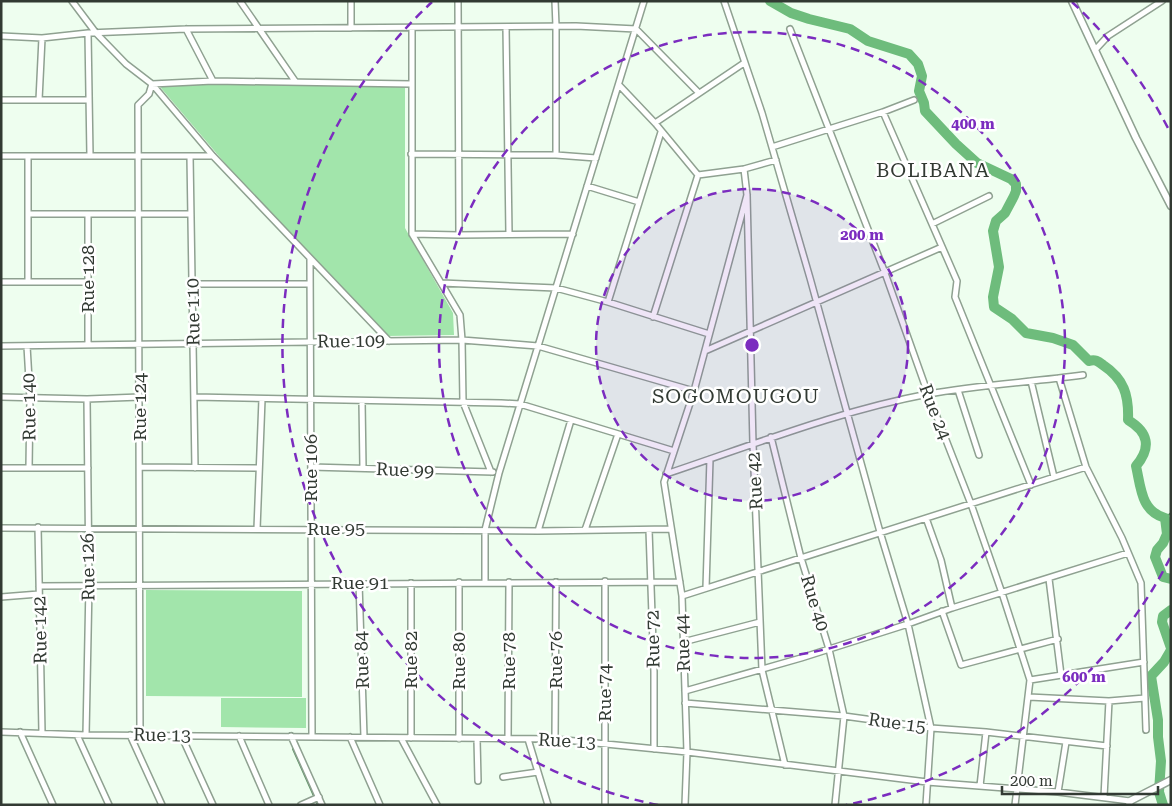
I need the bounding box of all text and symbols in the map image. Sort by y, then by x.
text: 400 m [951,115,995,133]
district label: BOLIBANA [876,158,990,182]
text: 200 m [840,226,884,244]
street label: Rue 128 [77,245,98,313]
street label: Rue 110 [181,278,204,346]
street label: Rue 109 [317,329,385,352]
centre of rings [743,336,761,354]
street label: Rue 140 [17,373,40,441]
street label: Rue 124 [129,373,150,441]
street label: Rue 24 [915,381,956,443]
district label: SOGOMOUGOU [652,384,820,408]
street label: Rue 106 [300,434,321,502]
street label: Rue 42 [742,452,767,511]
street label: Rue 99 [376,458,434,481]
street label: Rue 95 [307,518,365,539]
street label: Rue 126 [76,533,99,601]
street label: Rue 91 [331,572,389,593]
street label: Rue 40 [797,572,834,634]
street label: Rue 142 [28,596,51,664]
street label: Rue 72 [641,610,664,668]
street label: Rue 44 [671,614,694,672]
street label: Rue 84 [350,631,373,689]
street label: Rue 82 [400,631,421,689]
street label: Rue 76 [545,631,566,689]
street label: Rue 80 [448,632,469,690]
street label: Rue 78 [498,632,519,690]
street label: Rue 74 [594,664,615,722]
text: 600 m [1062,668,1106,686]
street label: Rue 15 [867,708,927,737]
street label: Rue 13 [133,723,191,746]
street label: Rue 13 [538,728,597,753]
scale bar [1002,764,1158,796]
text: 200 m [1010,772,1053,790]

